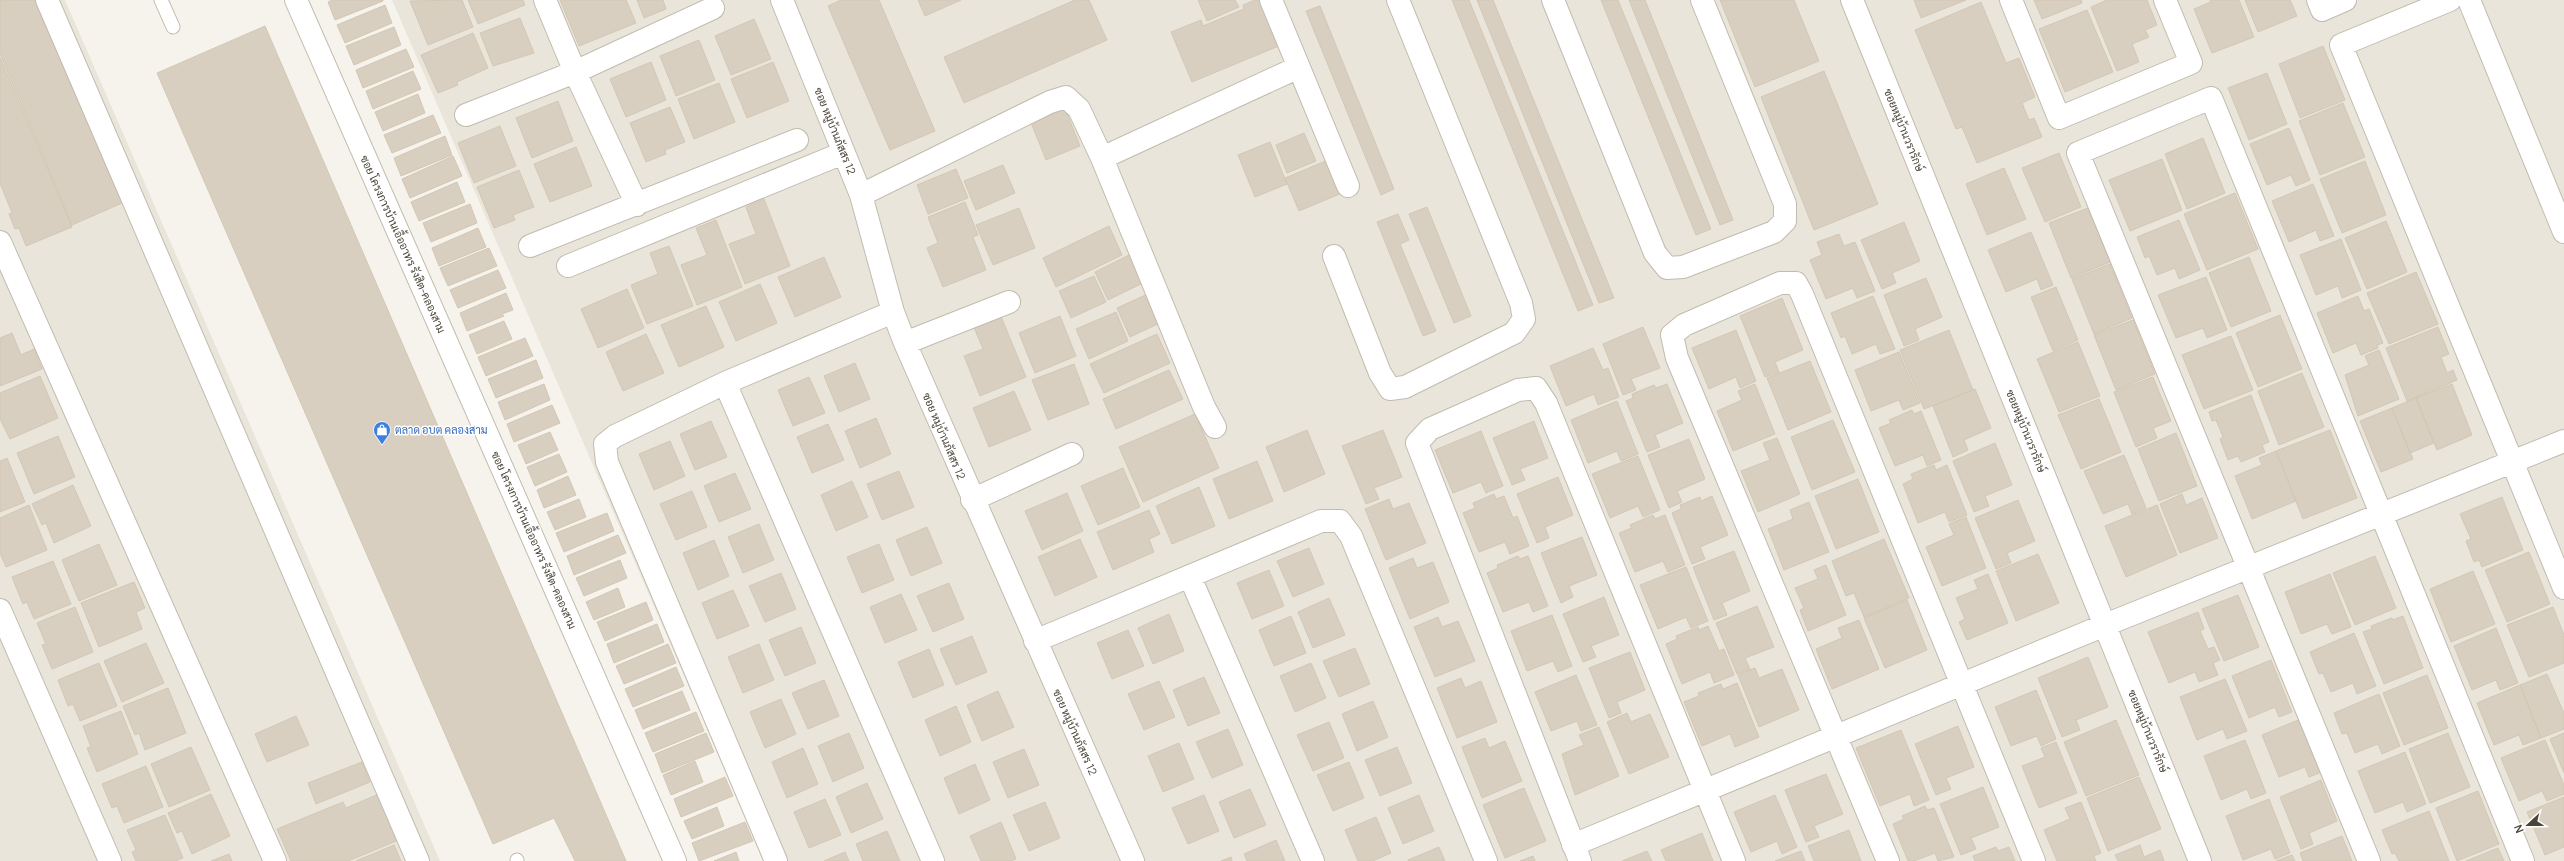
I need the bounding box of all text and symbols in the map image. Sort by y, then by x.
street label: ซอย หมู่บ้านภัสสร 12 [810,85,860,177]
street label: ซอยหมู่บ้านวรารักษ์ [1880,86,1928,174]
street label: ซอย โครงการบ้านเอื้ออาทร รังสิต-คลองสาม [357,151,452,335]
street label: ซอยหมู่บ้านวรารักษ์ [2002,387,2050,475]
street label: ซอย หมู่บ้านภัสสร 12 [919,390,969,482]
shop icon: ตลาด อบต คลองสาม [372,420,392,445]
place label: ตลาด อบต คลองสาม [395,422,487,437]
street label: ซอย โครงการบ้านเอื้ออาทร รังสิต-คลองสาม [488,447,583,631]
street label: ซอย หมู่บ้านภัสสร 12 [1049,686,1101,778]
street label: ซอยหมู่บ้านวรารักษ์ [2124,687,2172,775]
north arrow [2508,805,2548,845]
text: N [2510,822,2527,835]

